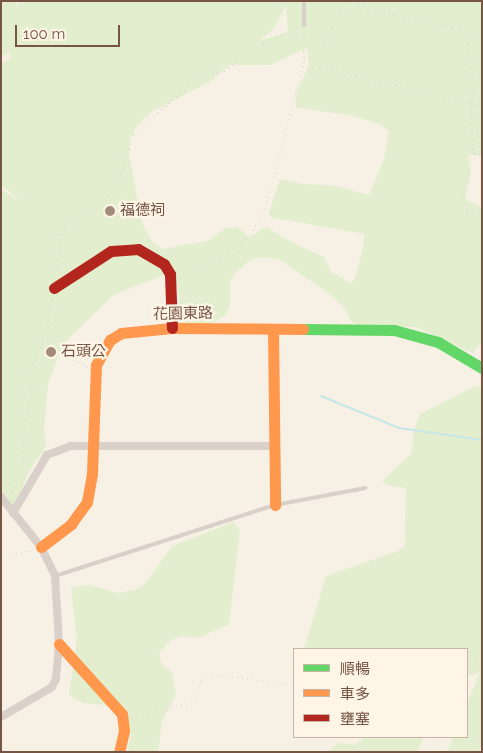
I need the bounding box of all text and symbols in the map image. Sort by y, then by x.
scale bar [18,15,122,47]
text: 100 m [23,25,65,43]
place label: 福德祠 [120,202,165,220]
marker: 福德祠 [104,205,116,217]
street label: 花園東路 [153,304,213,324]
place label: 石頭公 [61,343,106,361]
marker: 石頭公 [45,346,57,358]
legend [293,648,468,738]
text: 順暢 [340,660,370,678]
text: 車多 [340,685,370,703]
text: 壅塞 [340,710,370,728]

